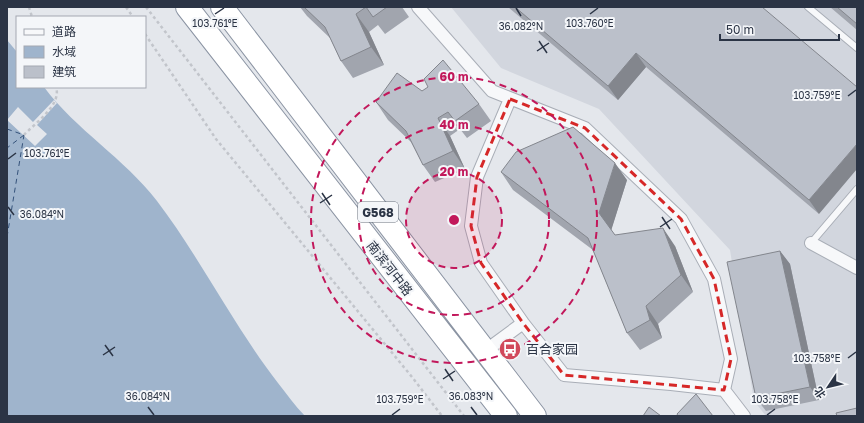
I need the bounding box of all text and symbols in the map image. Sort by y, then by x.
legend [16,16,146,88]
scale bar [720,16,839,42]
text: 103.761°E [192,17,238,29]
text: 103.760°E [566,17,614,29]
text: 36.082°N [499,20,543,32]
text: 50 m [726,22,754,37]
text: 道路 [52,24,76,39]
text: 水域 [52,44,76,59]
text: 建筑 [52,64,76,79]
text: 60 m [440,69,468,84]
text: 103.759°E [793,89,841,101]
text: 40 m [440,117,468,132]
text: 103.761°E [24,147,70,159]
text: 20 m [440,164,468,179]
road number: G568 [358,202,398,222]
text: 36.084°N [20,208,64,220]
centre of rings [447,213,461,227]
street label: 南滨河中路 [364,237,416,299]
bus stop icon: 百合家园 [497,336,523,362]
place label: 百合家园 [526,341,578,357]
text: 103.758°E [793,352,841,364]
north arrow [808,367,848,407]
text: 北 [811,385,828,401]
text: 36.084°N [126,390,170,402]
text: 36.083°N [449,390,493,402]
text: 103.759°E [376,393,424,405]
text: 103.758°E [751,393,799,405]

